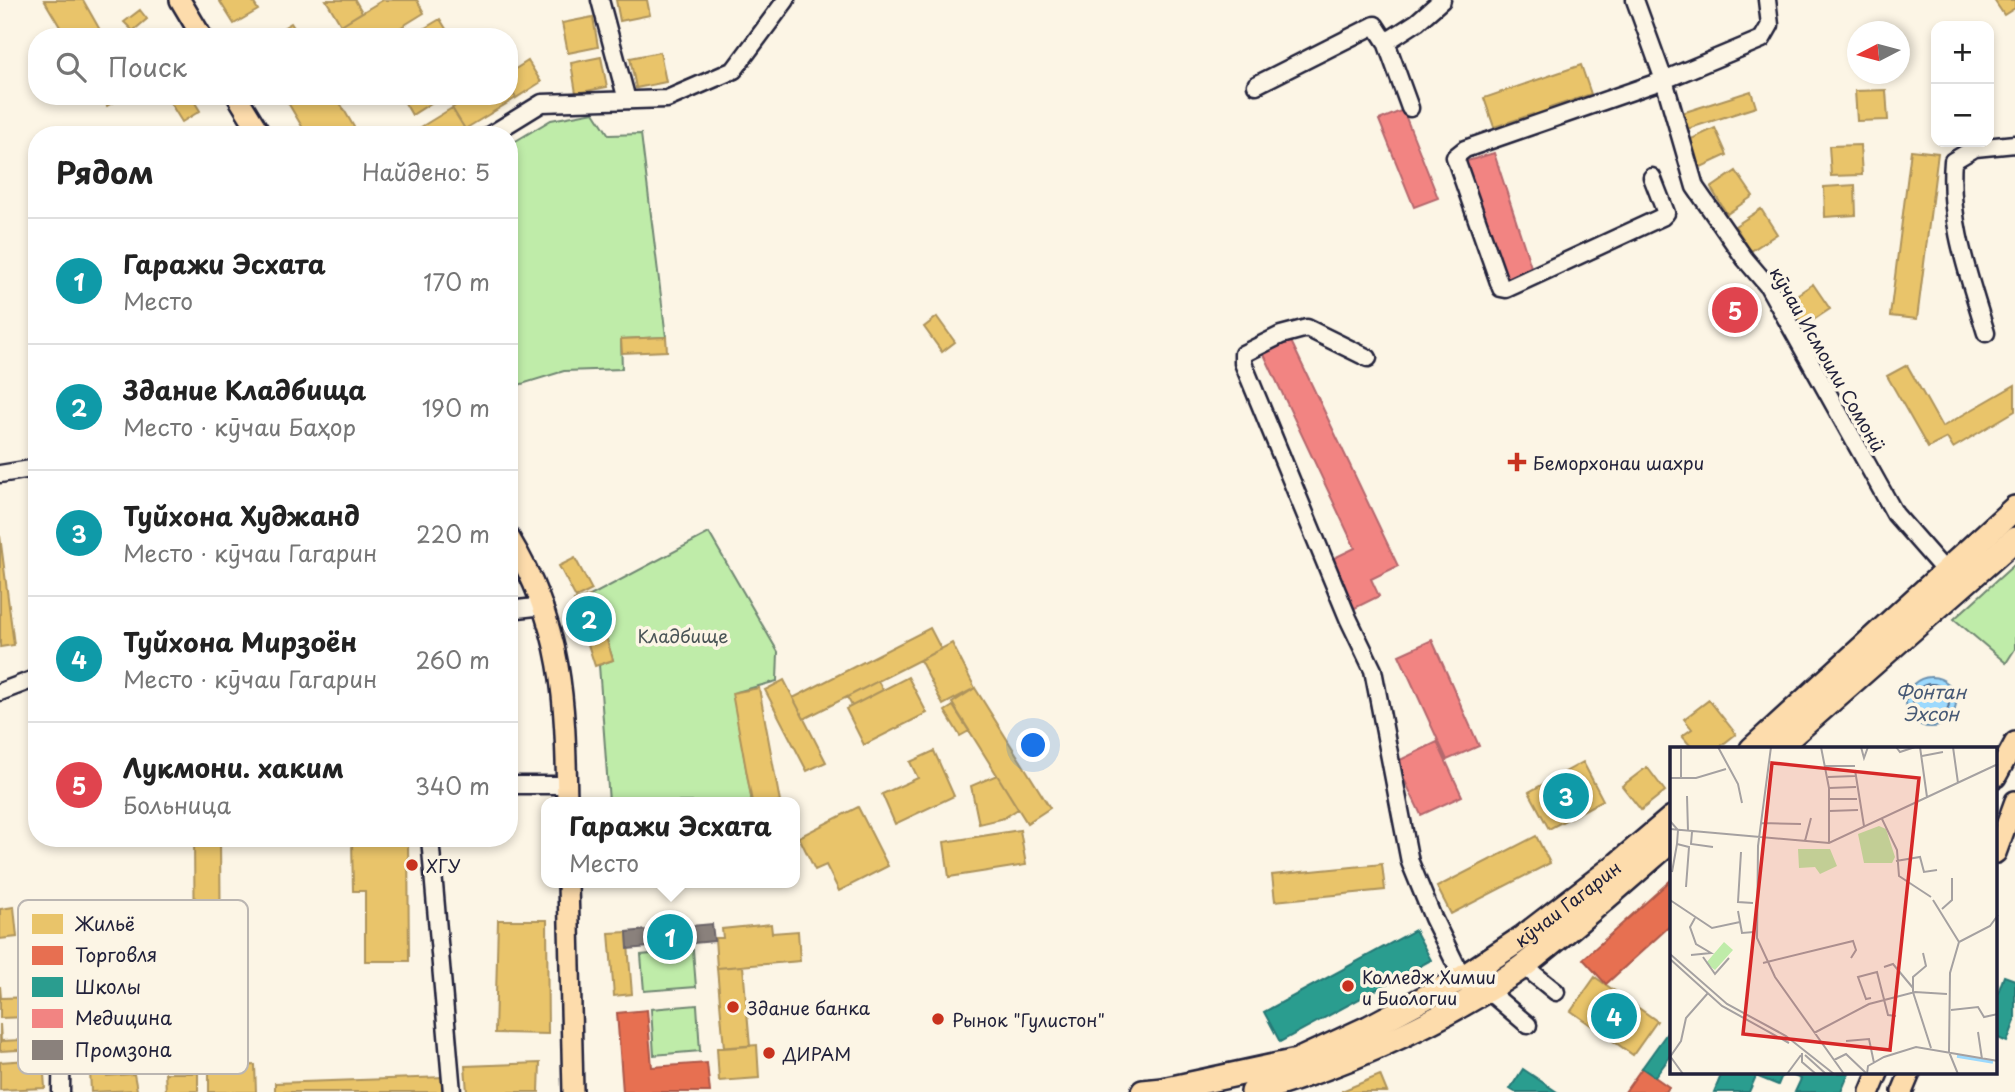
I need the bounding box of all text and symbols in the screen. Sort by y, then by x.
north arrow [1847,21,1910,84]
map controls [1931,21,1994,147]
button: + [1931,21,1994,84]
search box [28,28,518,105]
text: Поиск [108,47,187,86]
icon: search [52,48,90,86]
button: − [1931,84,1994,147]
text: Рядом [56,149,154,194]
text: Найдено: 5 [362,154,490,189]
text: Гаражи Эсхата [123,244,326,283]
street label: кӯчаи Исмоили Сомонӣ [1764,261,1892,457]
text: 1 [74,264,85,299]
text: 170 m [423,264,490,299]
text: Место [123,283,193,318]
pin: 5 [1712,284,1758,336]
text: Здание Кладбища [123,370,366,409]
text: 2 [71,390,87,425]
text: 190 m [422,390,490,425]
text: Место · кӯчаи Баҳор [123,409,356,444]
place label: Беморхонаи шахри [1533,449,1704,476]
marker: Беморхонаи шахри [1507,452,1527,472]
text: Туйхона Худжанд [123,496,360,535]
text: 3 [71,516,87,551]
text: 220 m [416,516,490,551]
text: Место · кӯчаи Гагарин [123,535,377,570]
pin: 2 [566,593,612,645]
text: Туйхона Мирзоён [123,622,357,661]
park label: Кладбище [638,622,728,649]
text: 4 [71,642,87,677]
text: 260 m [415,642,490,677]
text: Место · кӯчаи Гагарин [123,661,377,696]
water label: Фонтан Эхсон [1896,677,1967,727]
your location [1016,728,1050,762]
inset map [1670,747,1997,1074]
text: Лукмони. хаким [123,748,344,787]
text: 5 [72,768,86,803]
text: 340 m [415,768,490,803]
pin: 3 [1543,770,1589,822]
text: Больница [123,787,231,822]
popup [541,797,800,888]
text: Гаражи Эсхата [569,806,772,845]
text: Место [569,845,639,880]
place label: ХГУ [426,852,461,879]
street label: кӯчаи Гагарин [1509,854,1626,953]
marker: ХГУ [404,857,420,873]
legend [18,900,248,1074]
text: Жильё [74,909,135,937]
pin: 1 [647,911,693,963]
text: Торговля [75,940,157,968]
place label: Колледж Химии и Биологии [1362,963,1496,1011]
text: Школы [75,972,141,1000]
marker: Колледж Химии и Биологии [1340,978,1356,994]
pin: 4 [1591,990,1637,1042]
place label: Здание банка [747,994,871,1021]
marker: Здание банка [725,999,741,1015]
text: Медицина [75,1003,172,1031]
place label: Рынок "Гулистон" [952,1006,1105,1033]
marker: Рынок "Гулистон" [930,1011,946,1027]
text: Промзона [75,1035,172,1063]
place label: ДИРАМ [782,1040,851,1067]
marker: ДИРАМ [761,1045,777,1061]

